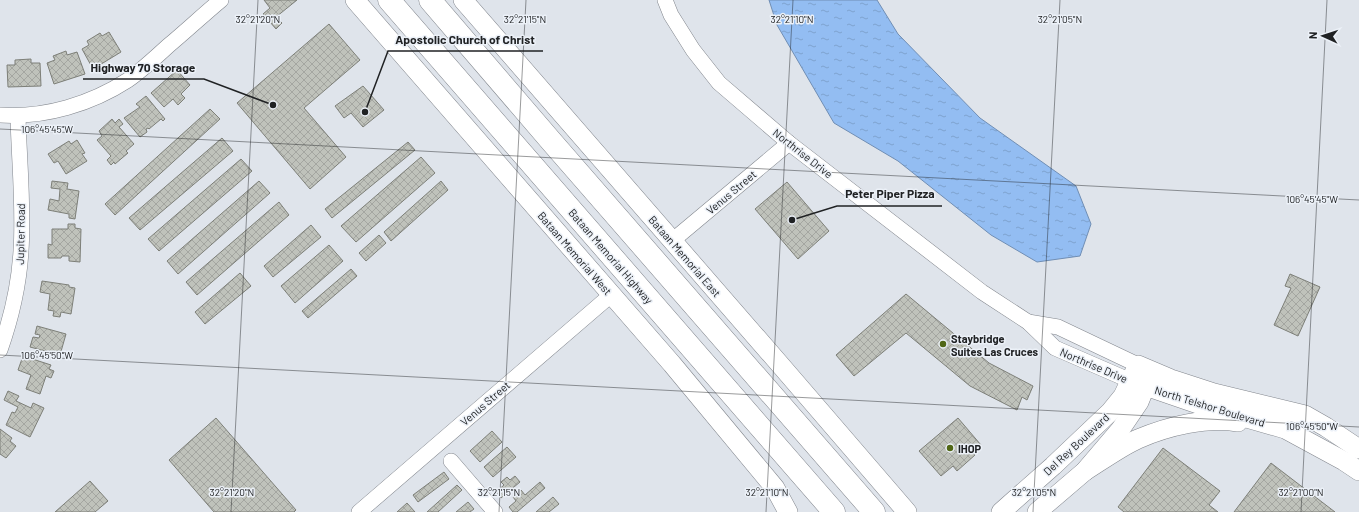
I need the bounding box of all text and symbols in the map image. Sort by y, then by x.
text: 32°21'20"N [236,13,280,25]
text: 32°21'15"N [504,13,546,25]
text: 32°21'10"N [771,13,813,25]
text: 32°21'05"N [1038,13,1082,25]
north arrow [1303,16,1343,56]
callout: Apostolic Church of Christ [388,27,543,51]
text: N [1306,31,1319,39]
text: Apostolic Church of Christ [395,32,535,46]
callout: Highway 70 Storage [83,55,204,79]
text: Highway 70 Storage [91,60,196,74]
text: 106°45'45"W [21,123,73,135]
street label: Northrise Drive [771,126,836,180]
street label: Venus Street [703,167,759,217]
callout: Peter Piper Pizza [837,182,942,206]
text: Peter Piper Pizza [845,186,935,200]
text: 106°45'45"W [1286,193,1338,205]
street label: Jupiter Road [13,203,27,265]
street label: Bataan Memorial Highway [566,206,656,306]
street label: Bataan Memorial West [535,209,615,297]
street label: Bataan Memorial East [646,213,724,299]
place label: Staybridge Suites Las Cruces [951,332,1039,358]
marker: Staybridge Suites Las Cruces [938,339,948,349]
street label: Northrise Drive [1058,345,1130,385]
text: 106°45'50"W [21,349,73,361]
street label: Venus Street [458,378,512,428]
street label: North Telshor Boulevard [1153,383,1267,429]
street label: Del Rey Boulevard [1041,410,1111,478]
text: 106°45'50"W [1286,420,1338,432]
place label: IHOP [958,442,982,455]
marker: IHOP [945,443,955,453]
text: 32°21'20"N [210,486,254,498]
text: 32°21'15"N [478,486,520,498]
text: 32°21'10"N [746,486,788,498]
text: 32°21'05"N [1012,486,1056,498]
text: 32°21'00"N [1278,486,1324,498]

